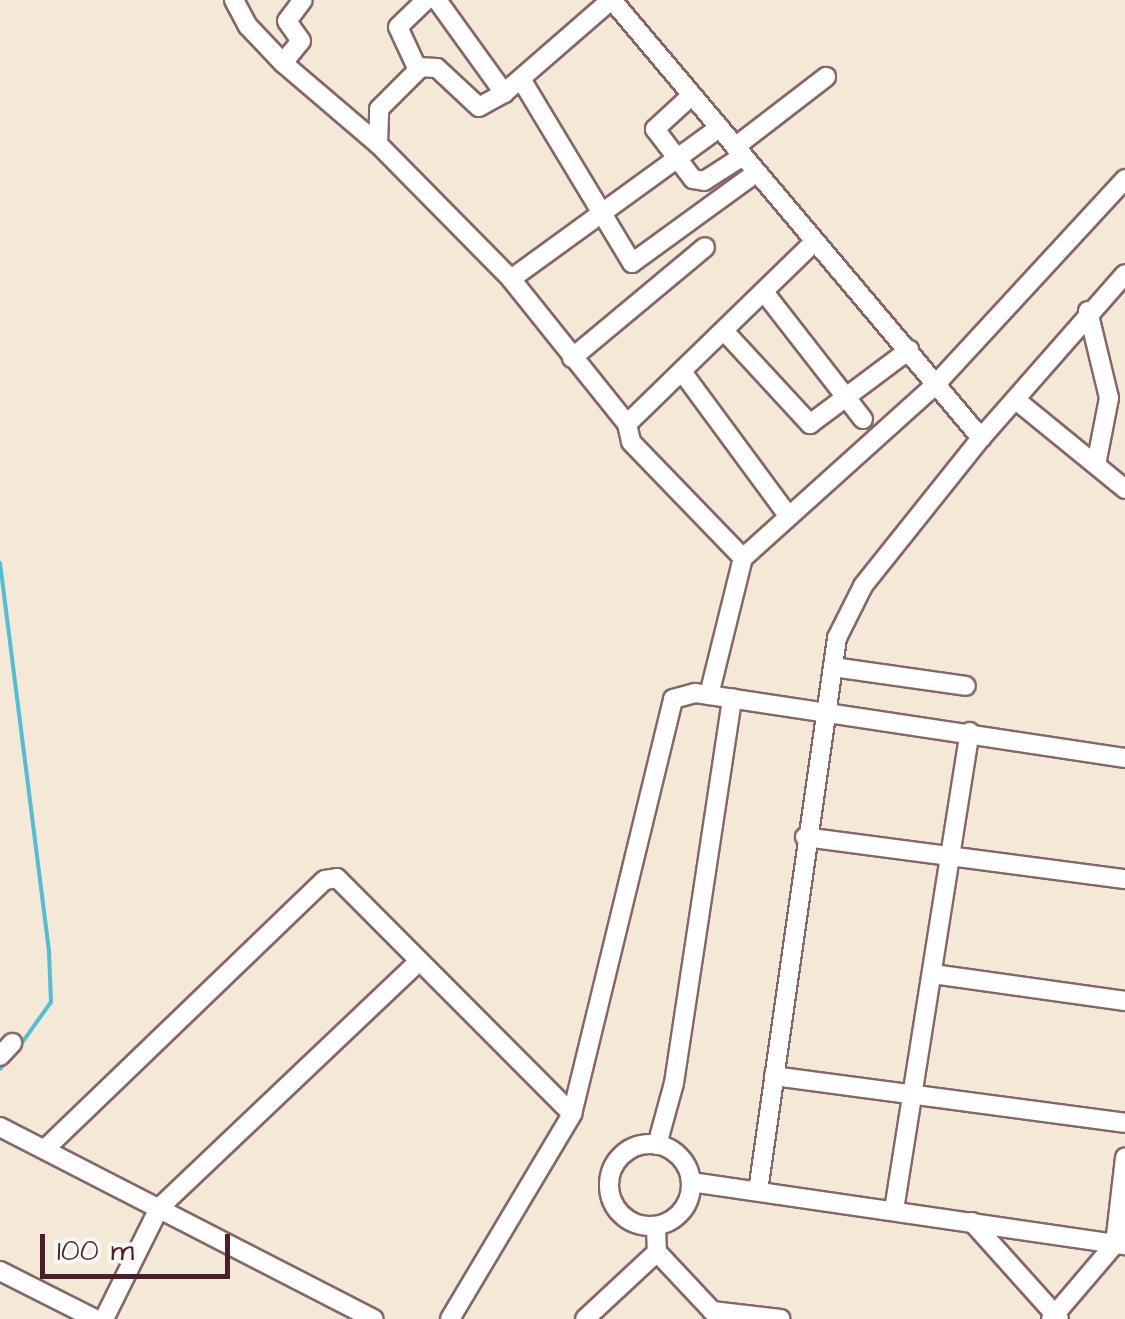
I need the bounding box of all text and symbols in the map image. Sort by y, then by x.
scale bar [45,1214,235,1276]
text: 100 m [57,1230,134,1272]

